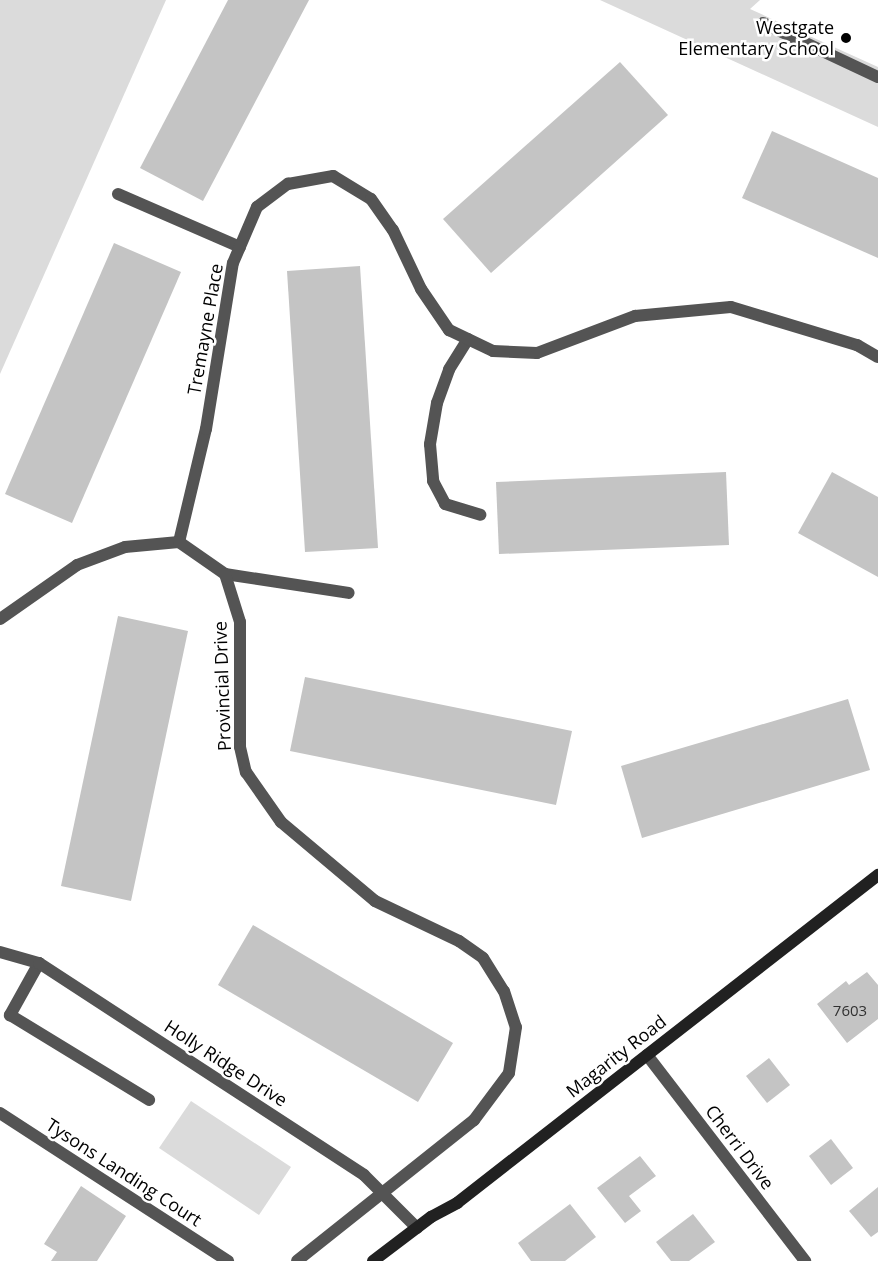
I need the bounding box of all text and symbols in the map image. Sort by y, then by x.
place label: Westgate Elementary School [678,17,834,60]
marker: Westgate Elementary School [839,31,853,45]
street label: Tremayne Place [183,262,227,396]
street label: Provincial Drive [209,621,235,751]
house number: 7603 [833,1002,867,1020]
street label: Magarity Road [562,1010,670,1102]
street label: Holly Ridge Drive [161,1015,291,1111]
street label: Cherri Drive [701,1100,779,1194]
street label: Tysons Landing Court [42,1114,206,1230]

